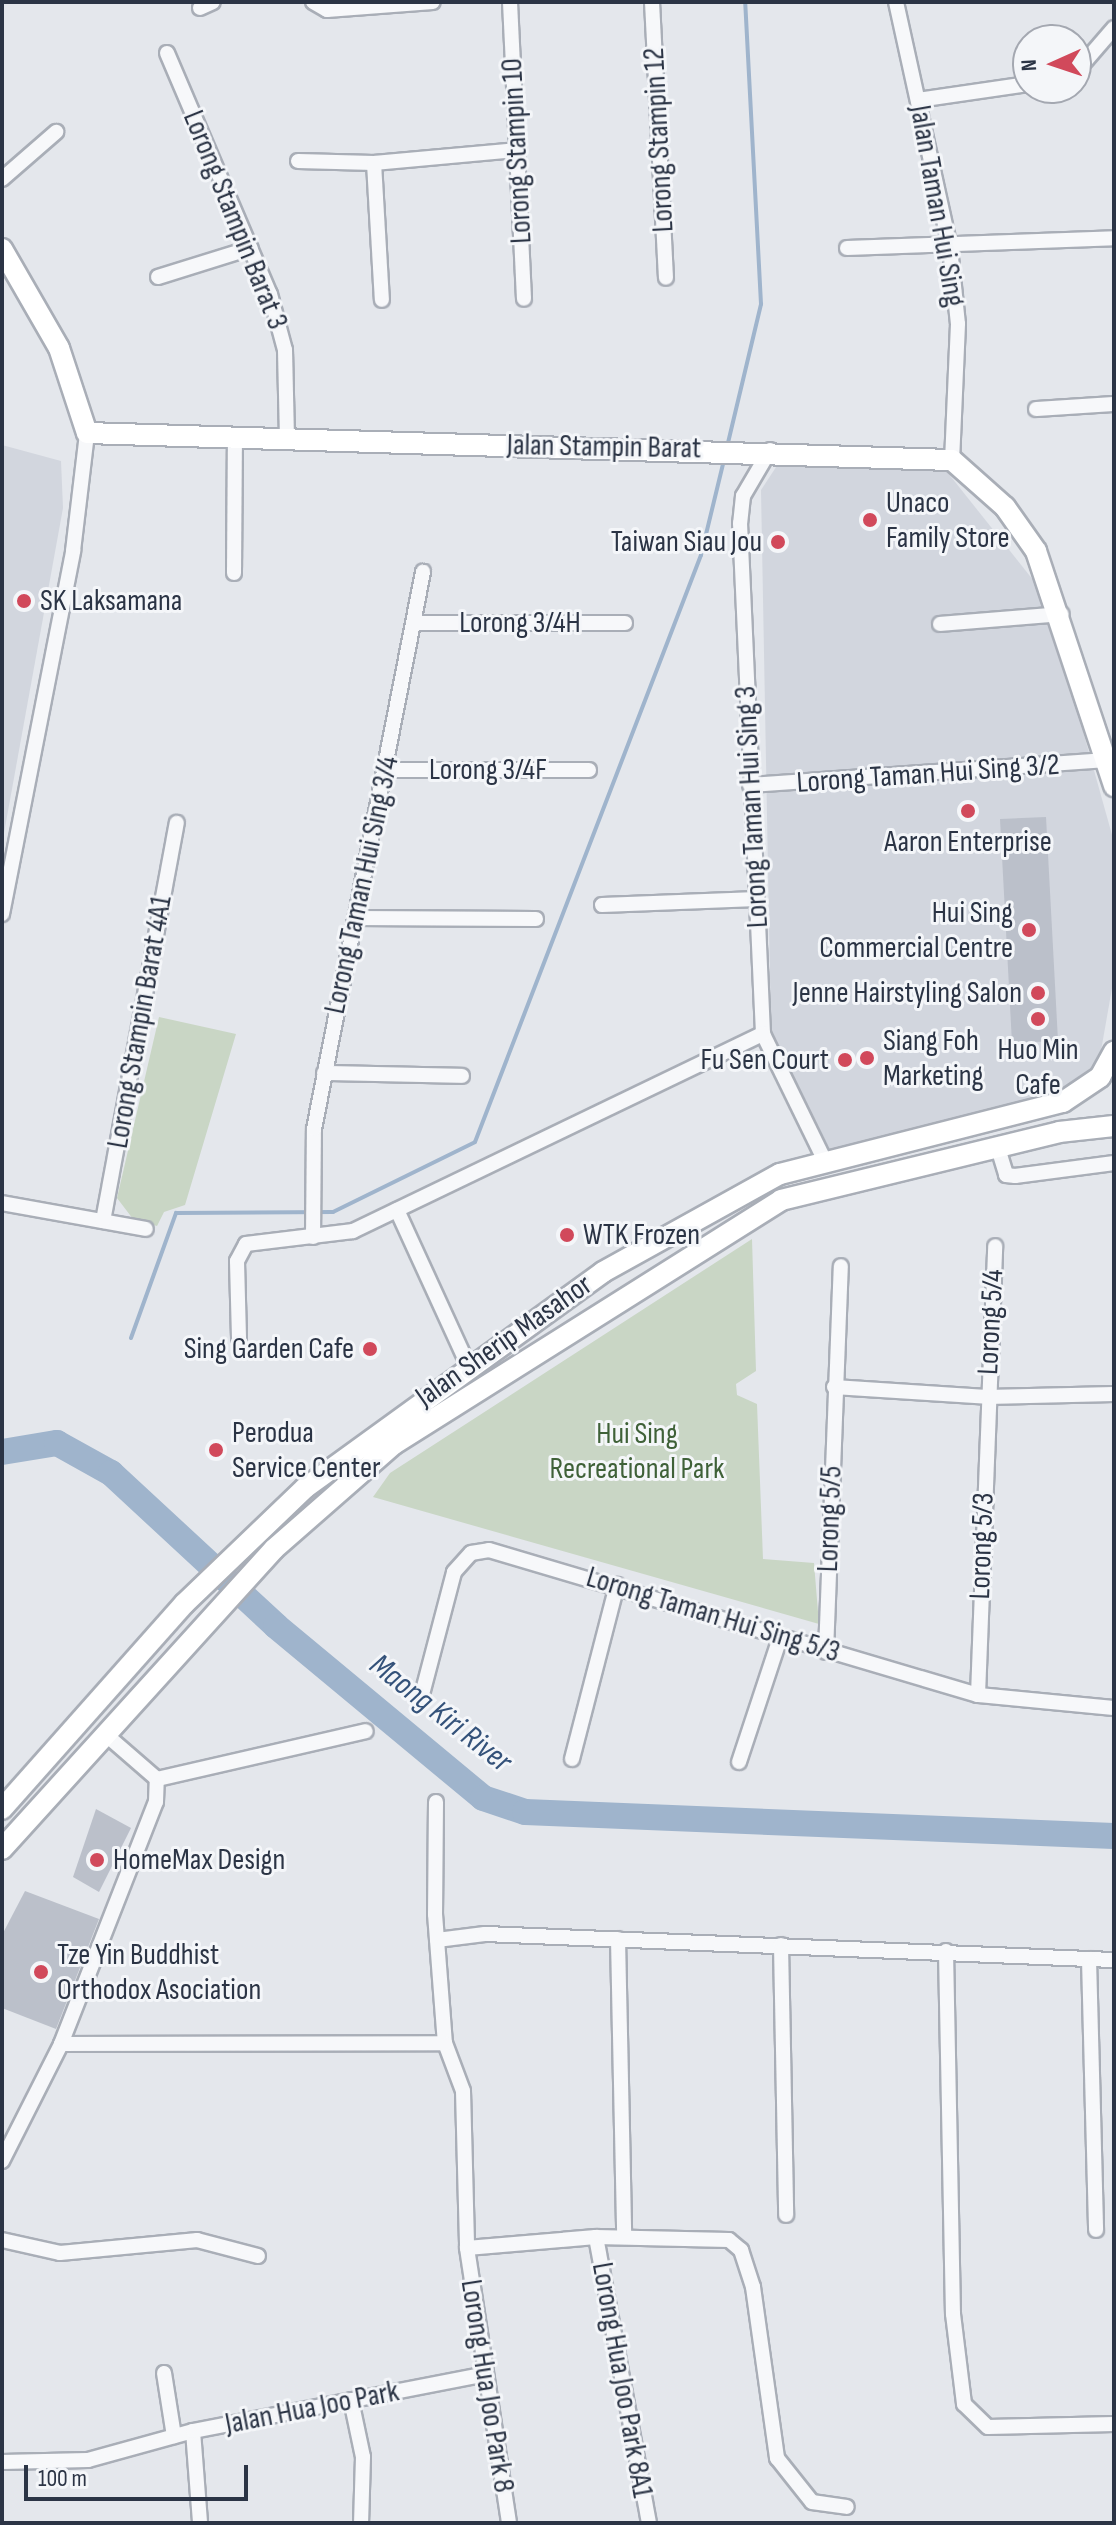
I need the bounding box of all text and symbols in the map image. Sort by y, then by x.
north arrow [1012,24,1092,104]
street label: Lorong Stampin 12 [636,47,682,233]
street label: Lorong Stampin 10 [494,57,540,245]
text: N [1016,59,1043,72]
street label: Jalan Taman Hui Sing [902,102,972,310]
street label: Lorong Stampin Barat 3 [175,105,295,335]
street label: Jalan Stampin Barat [506,427,702,467]
place label: Unaco Family Store [886,485,1010,556]
marker: Unaco Family Store [861,511,879,529]
place label: Taiwan Siau Jou [611,524,762,560]
marker: Taiwan Siau Jou [769,533,787,551]
place label: SK Laksamana [40,583,182,619]
marker: SK Laksamana [15,592,33,610]
street label: Lorong 3/4H [459,605,581,641]
street label: Lorong Taman Hui Sing 3 [728,685,776,929]
street label: Lorong Taman Hui Sing 3/2 [795,747,1061,801]
street label: Lorong 3/4F [429,752,547,788]
street label: Lorong Taman Hui Sing 3/4 [317,753,407,1017]
marker: Aaron Enterprise [959,802,977,820]
place label: Aaron Enterprise [884,824,1052,860]
street label: Lorong Stampin Barat 4A1 [100,893,180,1151]
place label: Hui Sing Commercial Centre [819,895,1013,966]
marker: Hui Sing Commercial Centre [1020,921,1038,939]
place label: Jenne Hairstyling Salon [793,975,1022,1011]
marker: Jenne Hairstyling Salon [1029,984,1047,1002]
marker: Huo Min Cafe [1029,1010,1047,1028]
place label: Siang Foh Marketing [883,1023,983,1094]
place label: Huo Min Cafe [997,1032,1079,1102]
place label: Fu Sen Court [700,1042,829,1078]
marker: Siang Foh Marketing [858,1049,876,1067]
marker: Fu Sen Court [836,1051,854,1069]
place label: WTK Frozen [583,1217,700,1253]
marker: WTK Frozen [558,1226,576,1244]
street label: Jalan Sherip Masahor [409,1267,599,1415]
street label: Lorong 5/4 [970,1268,1012,1376]
place label: Sing Garden Cafe [184,1331,354,1367]
marker: Sing Garden Cafe [361,1340,379,1358]
place label: Perodua Service Center [232,1415,381,1486]
park label: Hui Sing Recreational Park [550,1416,724,1486]
marker: Perodua Service Center [207,1441,225,1459]
street label: Lorong 5/5 [810,1465,850,1573]
street label: Lorong 5/3 [962,1492,1002,1600]
street label: Lorong Taman Hui Sing 5/3 [582,1559,844,1671]
water label: Maong Kiri River [361,1647,519,1781]
place label: HomeMax Design [113,1842,285,1878]
marker: HomeMax Design [88,1851,106,1869]
place label: Tze Yin Buddhist Orthodox Asociation [57,1937,261,2008]
marker: Tze Yin Buddhist Orthodox Asociation [32,1963,50,1981]
street label: Lorong Hua Joo Park 8A1 [584,2260,660,2500]
street label: Lorong Hua Joo Park 8 [452,2277,522,2495]
street label: Jalan Hua Joo Park [222,2374,402,2442]
scale bar [28,2449,252,2499]
text: 100 m [38,2464,87,2493]

